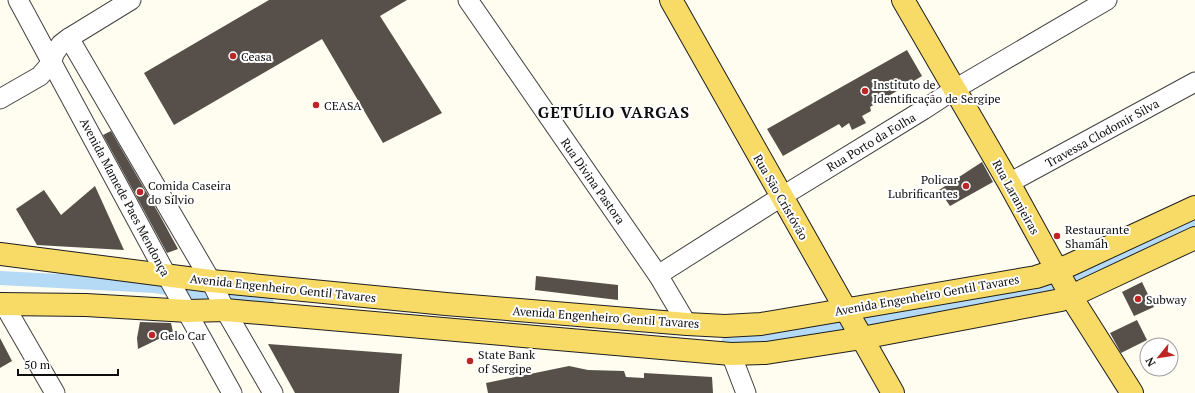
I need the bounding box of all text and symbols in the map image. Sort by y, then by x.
place label: Ceasa [241,49,272,64]
marker: Ceasa [228,51,238,61]
place label: Instituto de Identificação de Sergipe [873,77,1001,106]
marker: Instituto de Identificação de Sergipe [860,86,870,96]
street label: Travessa Clodomir Silva [1043,96,1161,170]
place label: CEASA [324,98,362,113]
marker: CEASA [311,100,321,110]
district label: GETÚLIO VARGAS [538,101,690,123]
street label: Rua Porto da Folha [824,110,918,174]
street label: Avenida Mamede Paes Mendonça [77,115,173,279]
street label: Rua Divina Pastora [558,135,628,227]
street label: Rua São Cristóvão [750,152,812,243]
street label: Rua Laranjeiras [989,157,1043,237]
place label: Policar Lubrificantes [888,172,958,201]
place label: Comida Caseira do Sílvio [148,178,231,207]
marker: Policar Lubrificantes [961,181,971,191]
marker: Comida Caseira do Sílvio [135,187,145,197]
place label: Restaurante Shamah [1065,222,1129,251]
marker: Restaurante Shamah [1052,231,1062,241]
street label: Avenida Engenheiro Gentil Tavares [189,271,377,305]
street label: Avenida Engenheiro Gentil Tavares [834,271,1020,319]
place label: Subway [1146,292,1188,307]
marker: Subway [1133,294,1143,304]
street label: Avenida Engenheiro Gentil Tavares [512,303,700,331]
place label: Gelo Car [160,328,206,343]
marker: Gelo Car [147,330,157,340]
north arrow [1139,337,1179,377]
place label: State Bank of Sergipe [478,347,536,376]
scale bar [18,351,118,377]
text: N [1142,354,1158,369]
marker: State Bank of Sergipe [465,356,475,366]
text: 50 m [24,357,51,372]

